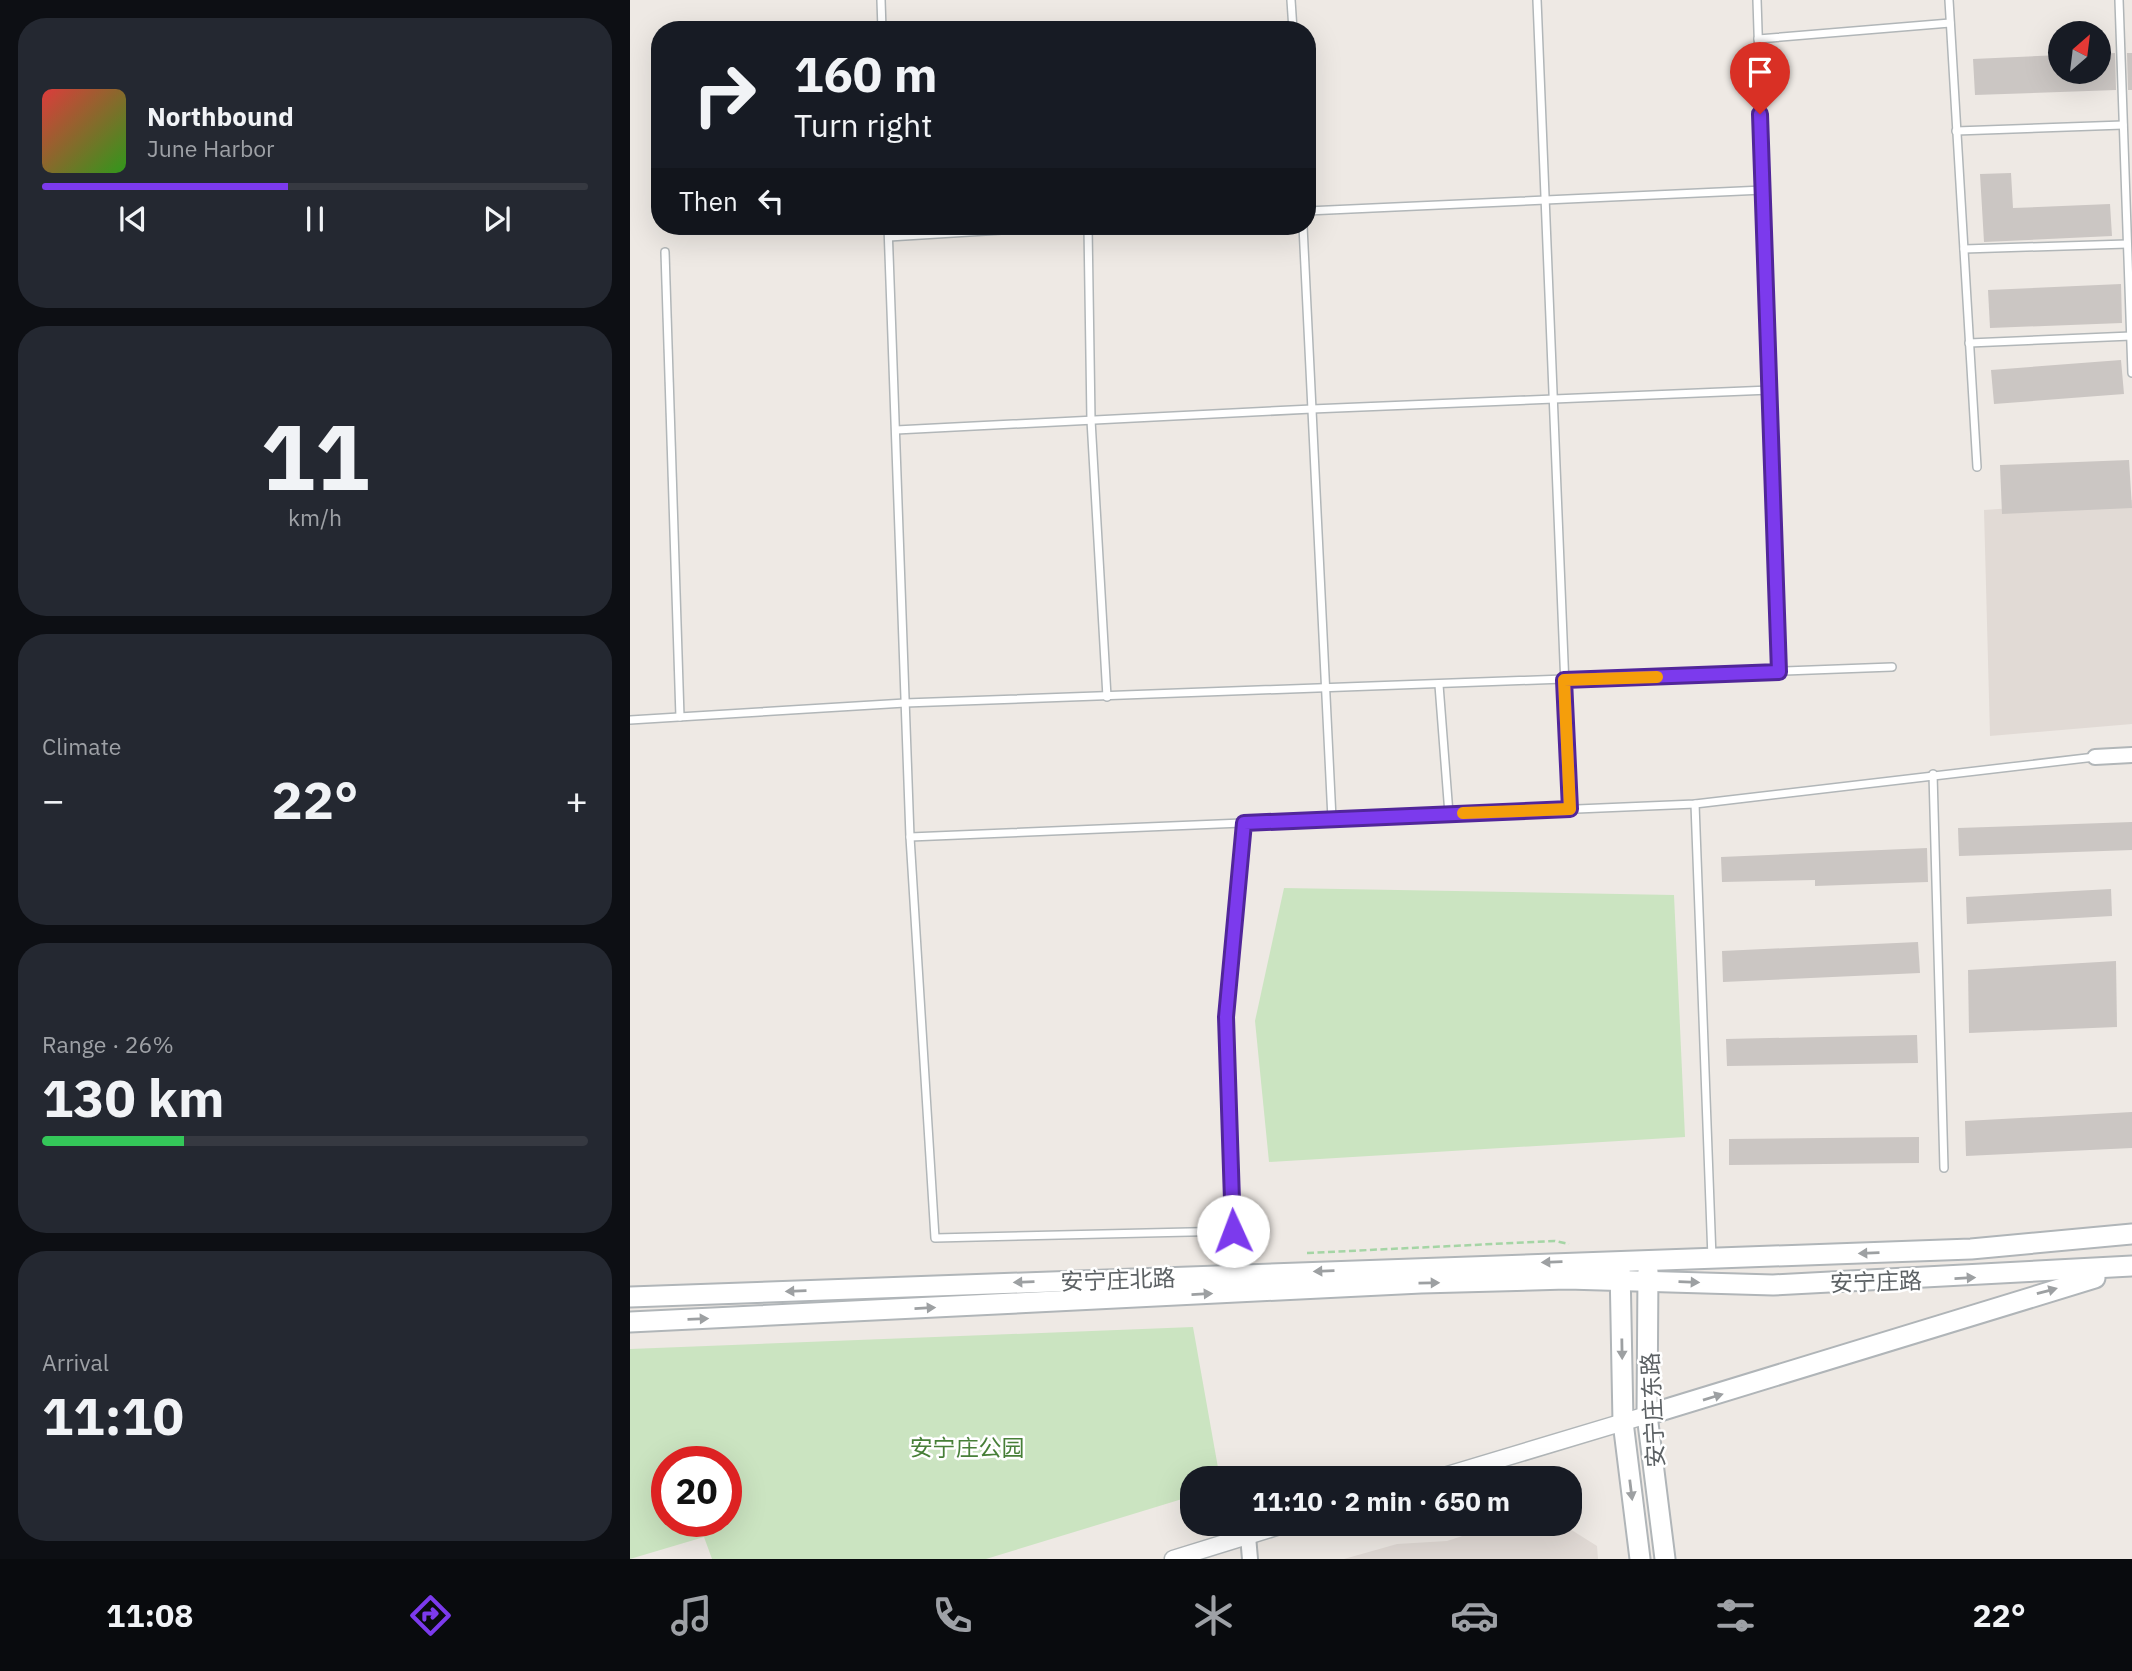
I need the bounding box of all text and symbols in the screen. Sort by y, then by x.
north arrow [2048,21,2110,84]
map controls [2048,21,2111,84]
text: 160 m [794,42,938,105]
pin [1730,42,1790,114]
icon: right [679,49,770,140]
icon: arrive [1741,53,1779,91]
text: Northbound [147,99,294,133]
text: Turn right [794,104,932,146]
text: June Harbor [147,133,275,163]
icon: left [752,182,790,220]
text: Then [679,184,738,218]
icon: previous [114,200,152,238]
icon: pause [296,200,334,238]
icon: next [478,200,516,238]
text: 11 [260,397,370,515]
text: km/h [288,502,342,532]
text: Climate [42,731,121,761]
text: 22° [272,766,358,833]
text: − [42,775,65,824]
text: + [565,775,588,824]
text: Range · 26% [42,1029,174,1059]
text: 130 km [42,1064,224,1131]
position arrow [1196,1194,1270,1268]
one-way arrow [1857,1247,1879,1258]
one-way arrow [1541,1256,1563,1267]
street label: 安宁庄北路 [1060,1262,1176,1296]
street label: 安宁庄路 [1830,1264,1922,1298]
one-way arrow [1313,1265,1335,1276]
one-way arrow [1954,1272,1976,1283]
one-way arrow [1012,1277,1034,1288]
one-way arrow [1418,1277,1440,1288]
one-way arrow [1678,1277,1700,1288]
one-way arrow [785,1285,807,1296]
one-way arrow [2036,1285,2058,1296]
one-way arrow [1191,1288,1213,1299]
one-way arrow [915,1302,937,1313]
one-way arrow [687,1314,709,1325]
one-way arrow [1616,1338,1628,1360]
text: Arrival [42,1347,109,1377]
street label: 安宁庄东路 [1634,1352,1670,1468]
text: 11:10 [42,1382,184,1449]
one-way arrow [1703,1391,1724,1401]
park label: 安宁庄公园 [910,1432,1025,1462]
speed limit sign: 20 [651,1446,742,1537]
one-way arrow [1626,1479,1637,1501]
text: 11:10 · 2 min · 650 m [1252,1484,1510,1518]
icon: directions [406,1591,455,1640]
icon: music [667,1591,716,1640]
icon: phone [928,1591,977,1640]
icon: climate [1189,1591,1238,1640]
icon: car [1450,1591,1499,1640]
icon: filters [1711,1591,1760,1640]
text: 11:08 [106,1594,193,1636]
text: 22° [1972,1594,2026,1636]

